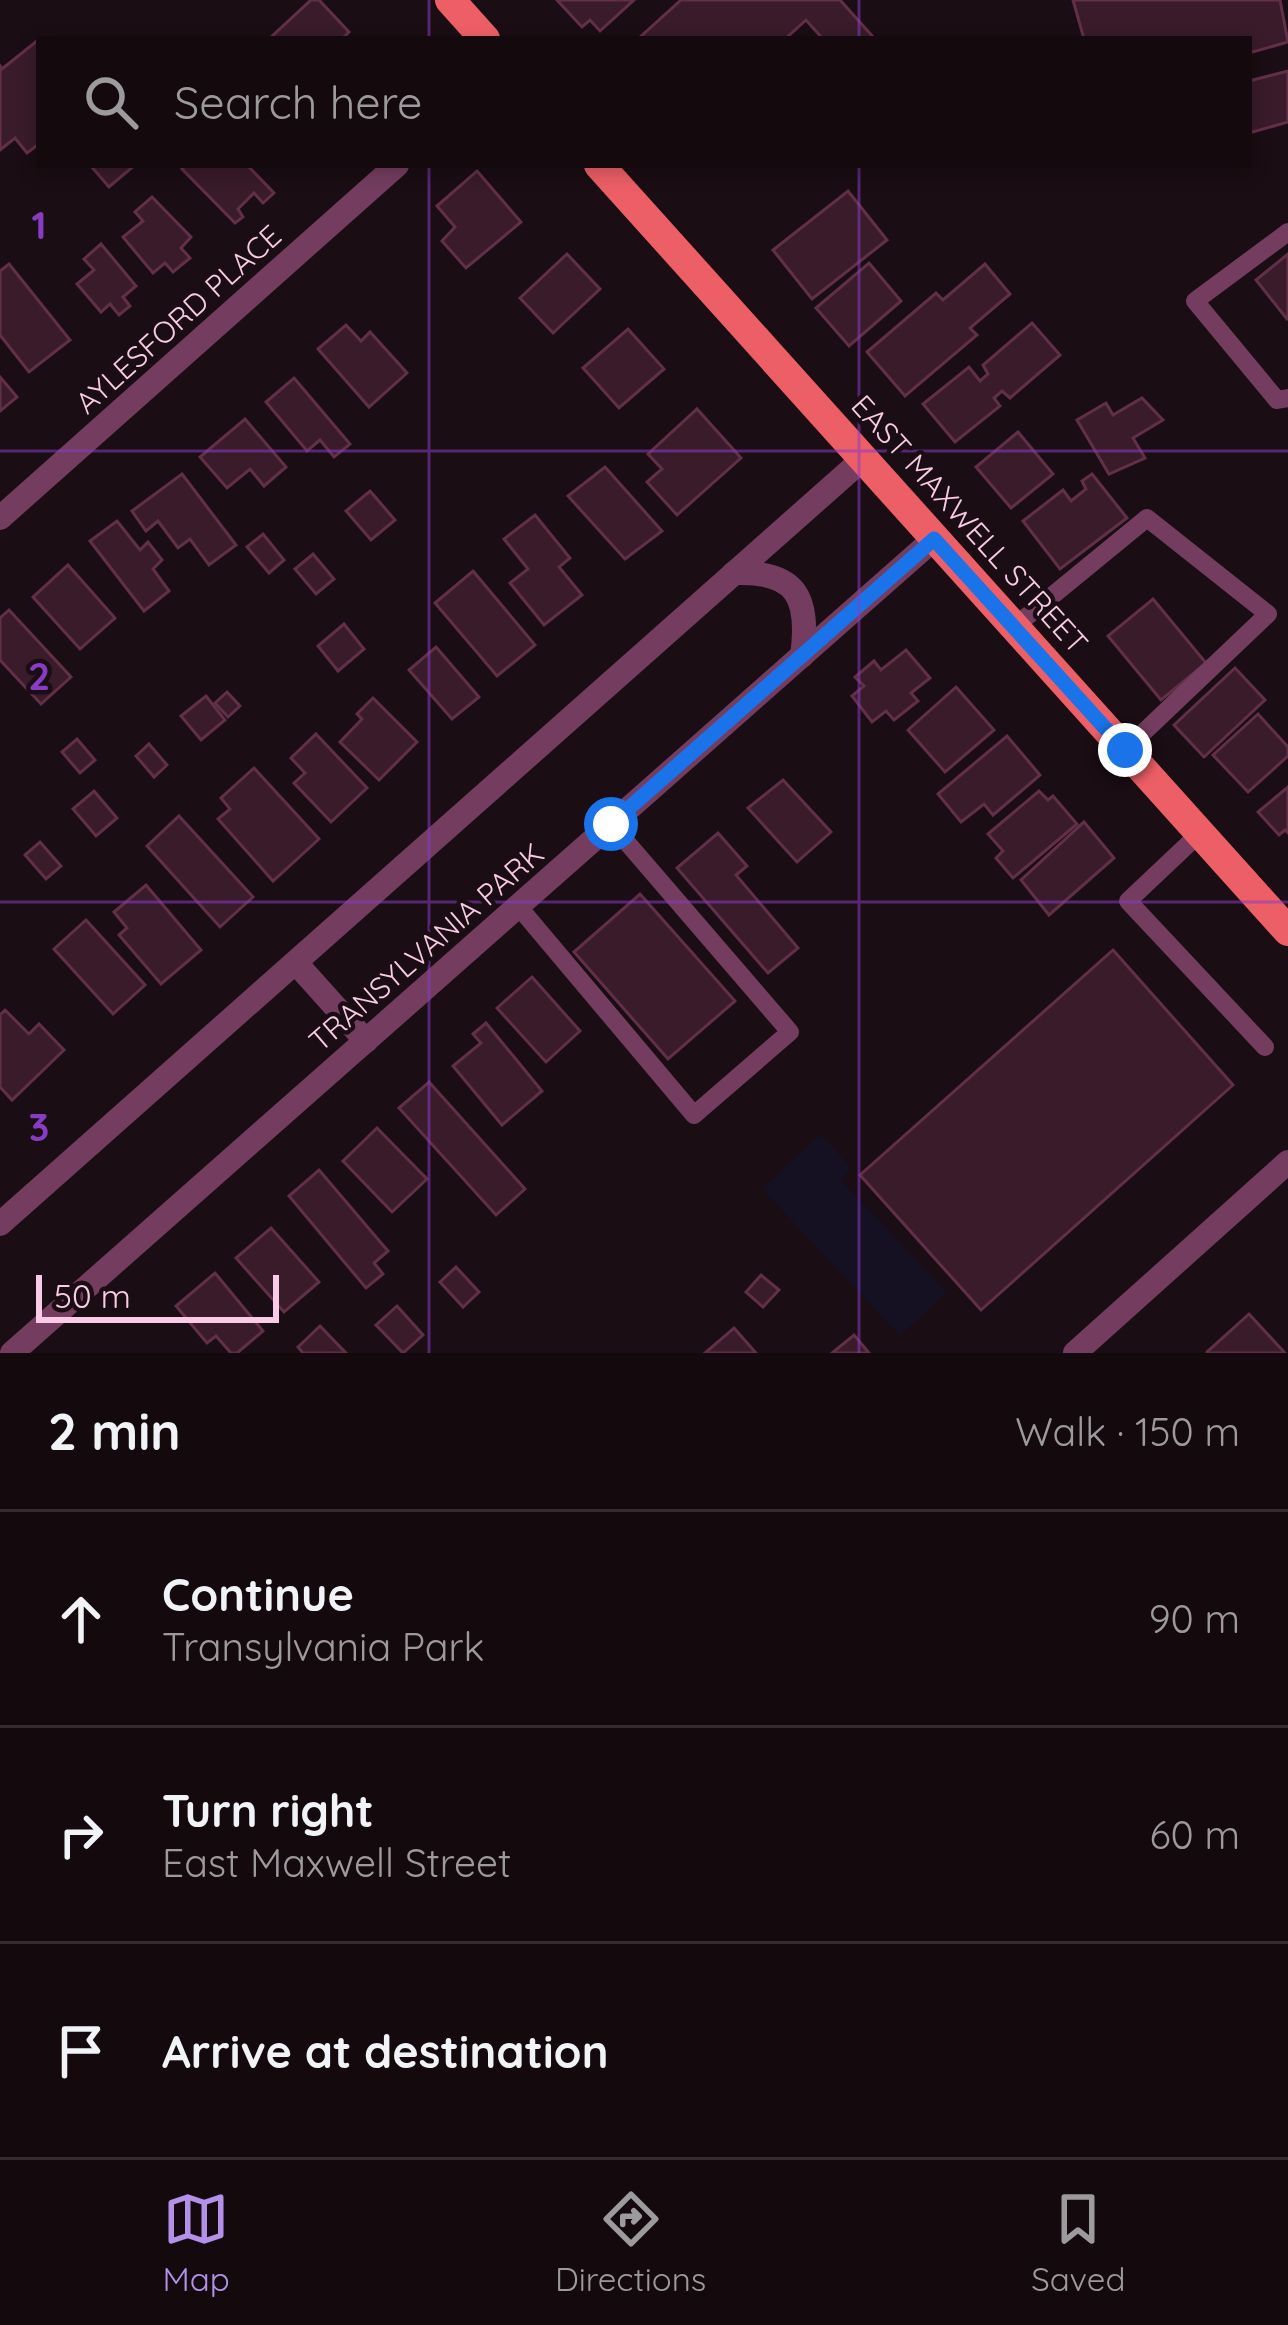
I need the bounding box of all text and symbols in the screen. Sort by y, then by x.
search box [36,36,1252,168]
icon: search [78,69,144,135]
text: Search here [174,74,422,130]
text: 1 [31,200,47,249]
street label: AYLESFORD PLACE [67,217,289,421]
street label: EAST MAXWELL STREET [844,387,1096,661]
text: 2 [28,651,50,700]
route end [1098,723,1152,777]
route start [584,797,638,851]
street label: TRANSYLVANIA PARK [301,835,551,1059]
text: 3 [29,1102,49,1151]
scale bar [36,1269,279,1322]
text: 50 m [54,1275,131,1316]
text: 2 min [48,1399,181,1463]
text: Walk · 150 m [1015,1407,1240,1456]
text: Continue [162,1566,354,1622]
icon: ahead [48,1586,114,1652]
text: 90 m [1149,1594,1240,1643]
text: Transylvania Park [162,1622,484,1671]
text: Turn right [162,1782,374,1838]
icon: right [48,1802,114,1868]
text: 60 m [1150,1810,1240,1859]
text: East Maxwell Street [162,1838,511,1887]
icon: arrive [48,2018,114,2084]
text: Arrive at destination [162,2023,608,2079]
tab: Map [163,2186,230,2299]
tab: Directions [555,2186,706,2299]
tab: Saved [1031,2186,1125,2299]

